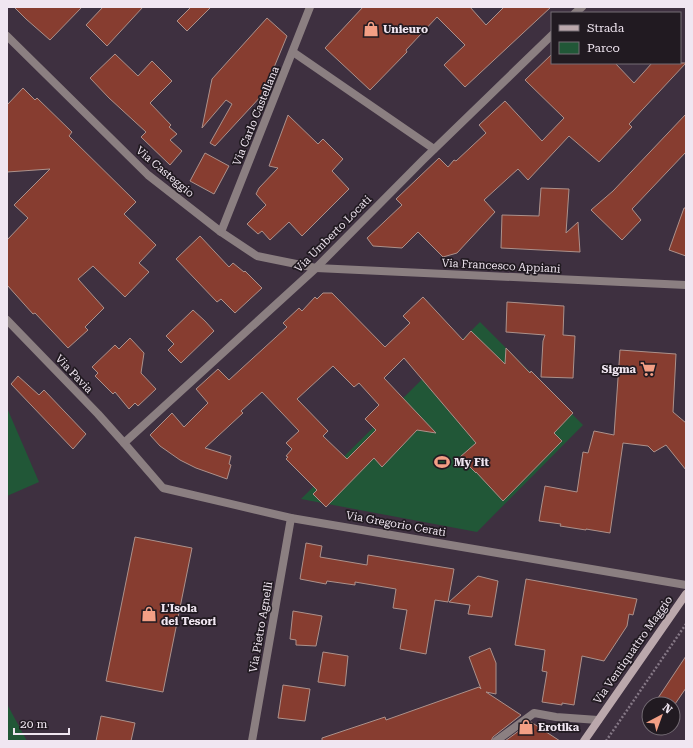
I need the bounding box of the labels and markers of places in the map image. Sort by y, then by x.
shop icon: Unieuro [362,20,380,38]
place label: Unieuro [383,23,428,36]
supermarket icon: Sigma [639,360,657,378]
place label: Sigma [602,363,637,376]
sports icon: My Fit [433,453,451,471]
place label: My Fit [454,456,489,469]
place label: L'Isola dei Tesori [161,602,217,628]
shop icon: L'Isola dei Tesori [140,605,158,623]
shop icon: Erotika [517,718,535,736]
place label: Erotika [538,721,580,734]

